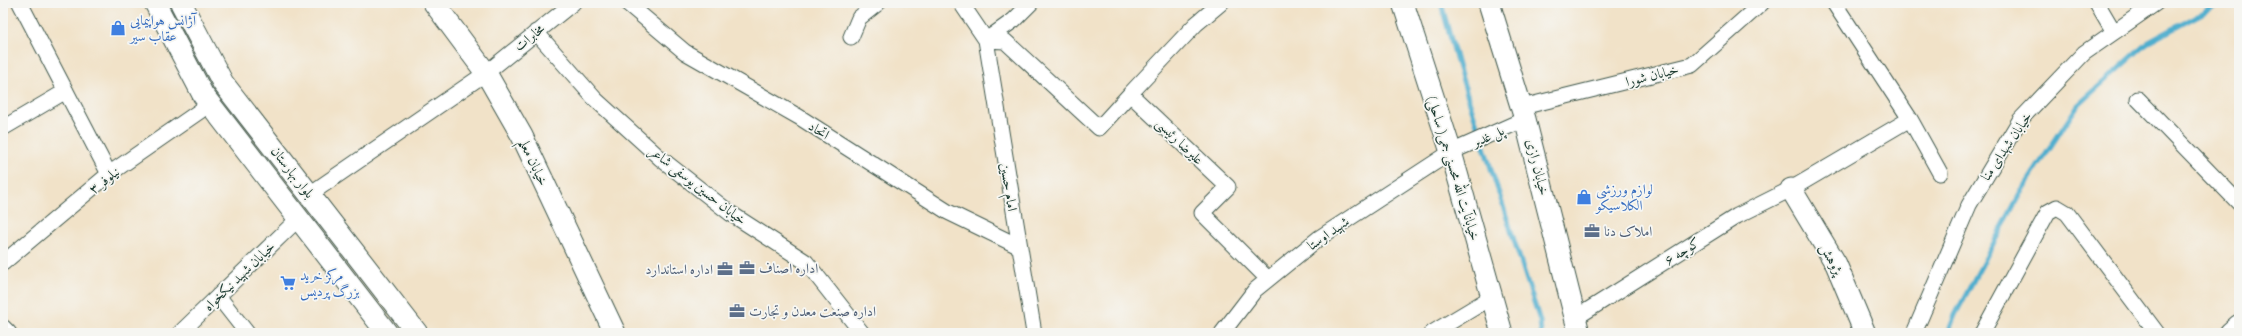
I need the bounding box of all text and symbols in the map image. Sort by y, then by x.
place label: آژانس هواپیمایی عقاب سیر [128,12,198,45]
shop icon: آژانس هواپیمایی عقاب سیر [109,19,127,37]
street label: مخابرات [511,20,548,55]
street label: خیابان شورا [1624,61,1680,90]
street label: خیابانآیت الله محسنی جمی( ساحلی) [1422,93,1487,243]
street label: خیابان شهدای منا [1977,109,2036,184]
street label: علیرضا رئیسی [1152,114,1207,169]
street label: اتحاد [805,118,832,143]
street label: پل غدیر [1468,121,1509,154]
street label: خیابان معلم [510,136,552,191]
street label: خیابان رازی [1522,137,1553,197]
street label: خیابان حسین یوسفی شاعر [644,142,750,230]
street label: بلوار بهارستان [266,143,318,202]
street label: امام حسین [992,162,1021,213]
street label: نیلوفر ۳ [86,163,123,198]
place label: لوازم ورزشی الکلاسیکو [1594,181,1653,214]
shop icon: لوازم ورزشی الکلاسیکو [1575,188,1593,206]
street label: شهید اوستا [1304,213,1353,255]
office icon: املاک دنا [1583,222,1601,240]
place label: املاک دنا [1604,223,1652,240]
street label: کوچه ۶ [1661,234,1704,270]
street label: خیابان شهید نیکخواه [200,238,279,315]
street label: پژوهش [1815,240,1848,280]
office icon: اداره اصناف [738,259,756,277]
office icon: اداره استاندارد [716,260,734,278]
place label: اداره اصناف [759,260,818,277]
place label: اداره استاندارد [645,261,713,278]
place label: مرکز خرید بزرگ پردیس [300,267,360,301]
supermarket icon: مرکز خرید بزرگ پردیس [279,274,297,292]
office icon: اداره صنعت معدن و تجارت [728,302,746,320]
place label: اداره صنعت معدن و تجارت [749,303,876,320]

